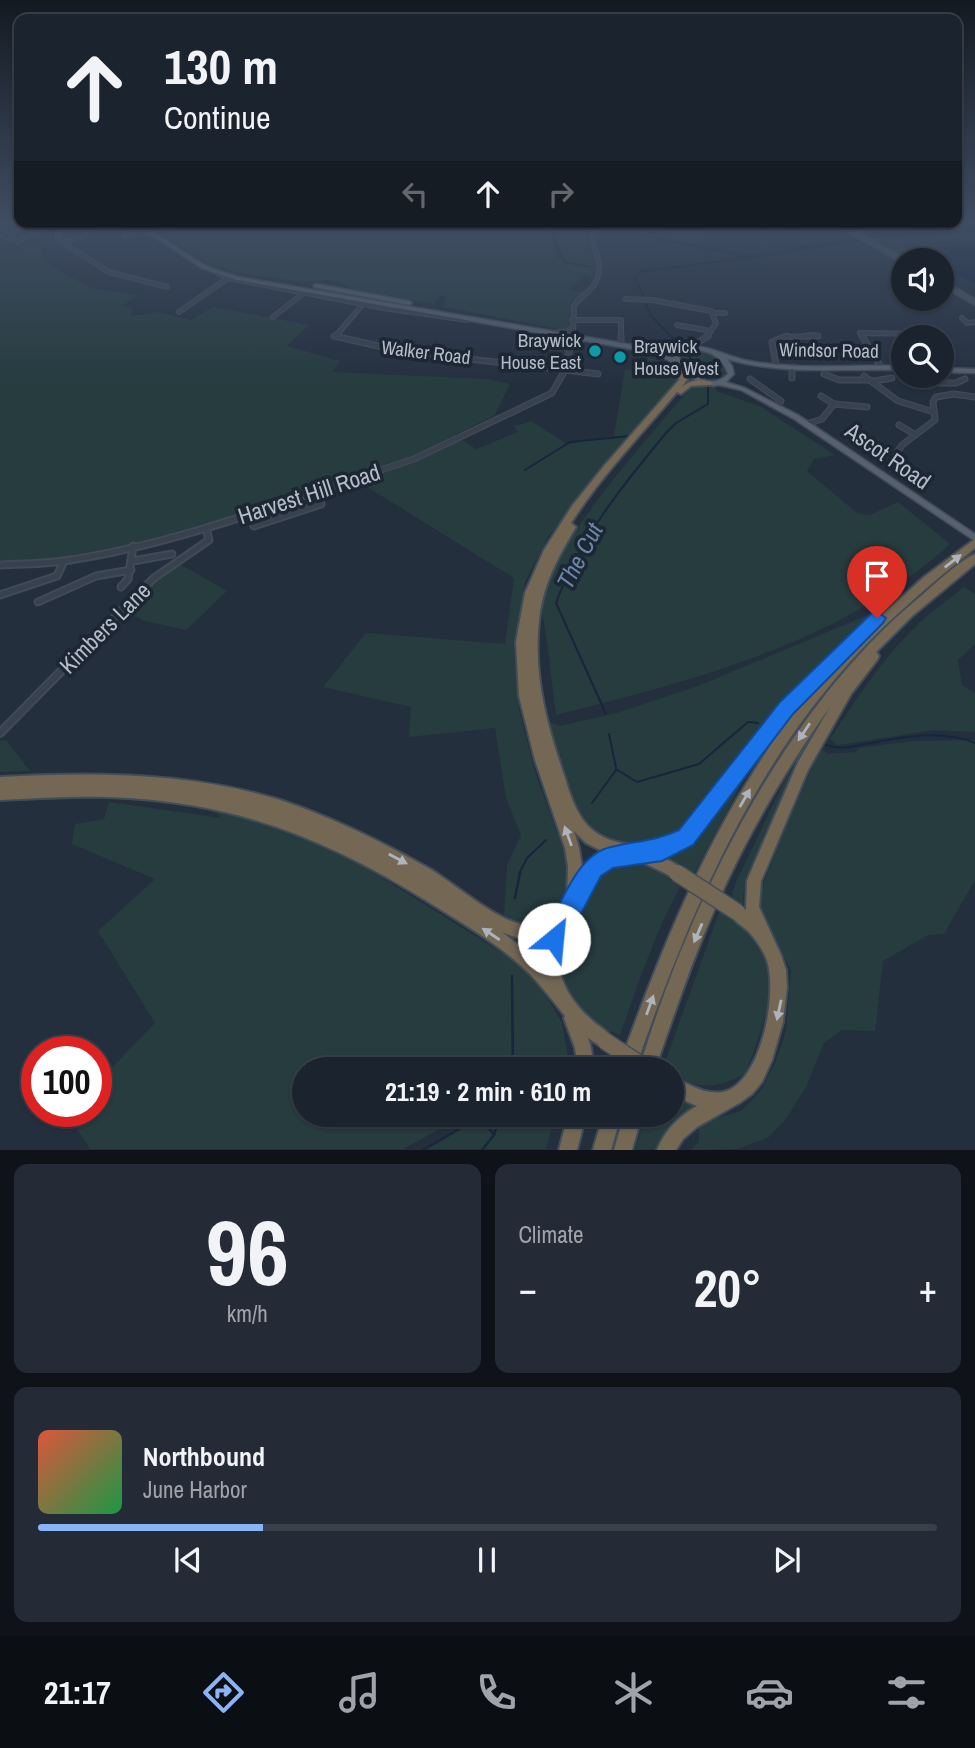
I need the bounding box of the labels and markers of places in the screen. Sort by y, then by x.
place label: Braywick House East [500,327,582,375]
place label: Braywick House West [634,333,719,381]
marker: Braywick House East [587,343,603,359]
marker: Braywick House West [612,349,628,365]
pin [847,546,907,618]

